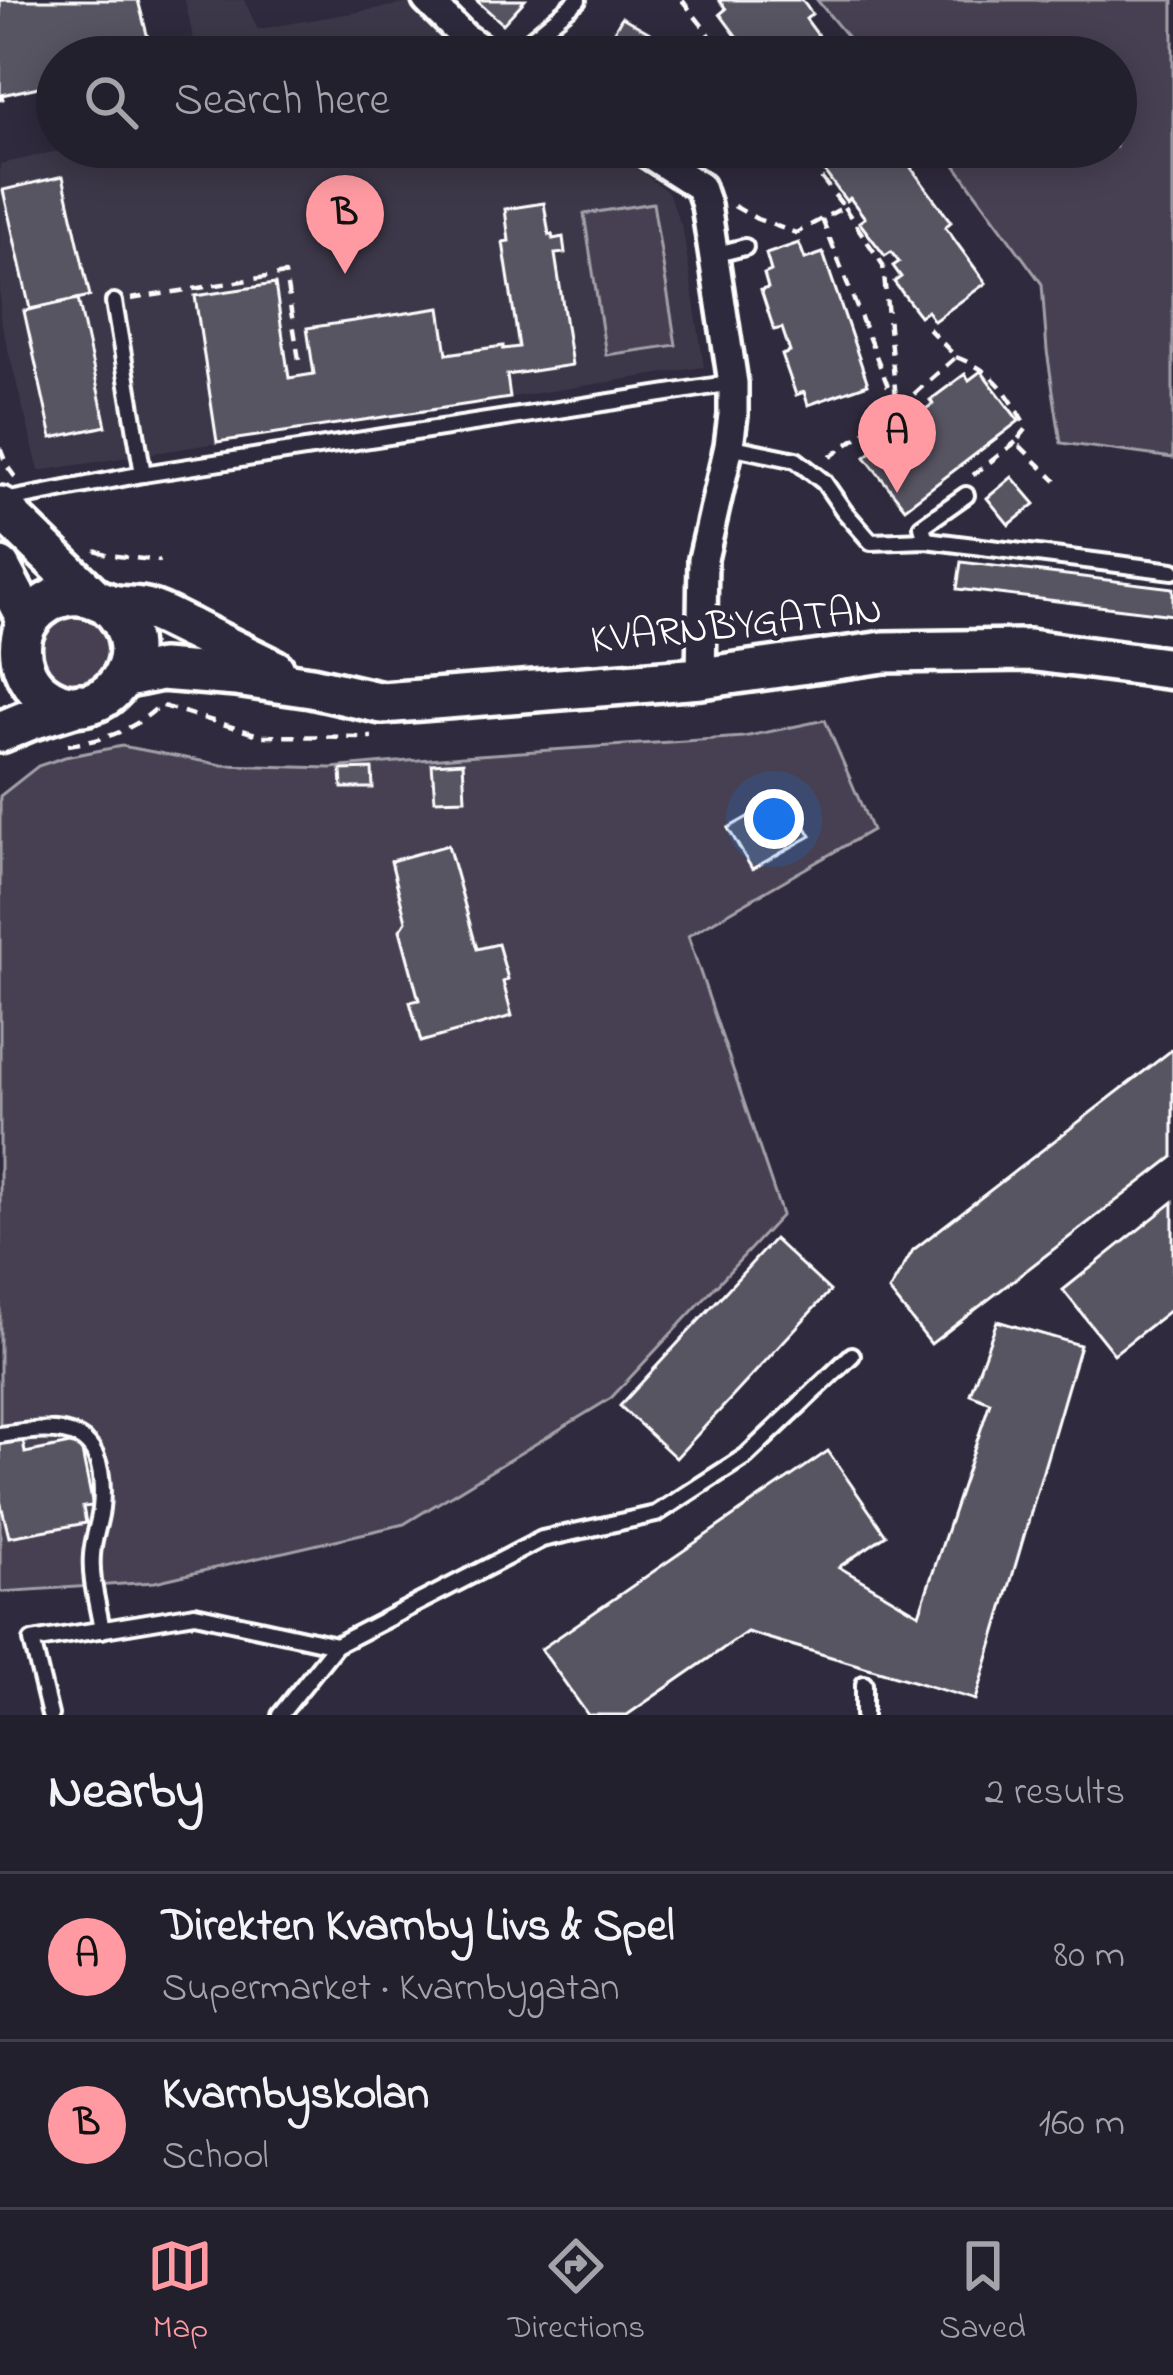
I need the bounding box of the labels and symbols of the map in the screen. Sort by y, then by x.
pin: B [306,175,384,274]
pin: A [858,394,936,493]
street label: KVARNBYGATAN [588,581,885,672]
your location [744,789,804,849]

